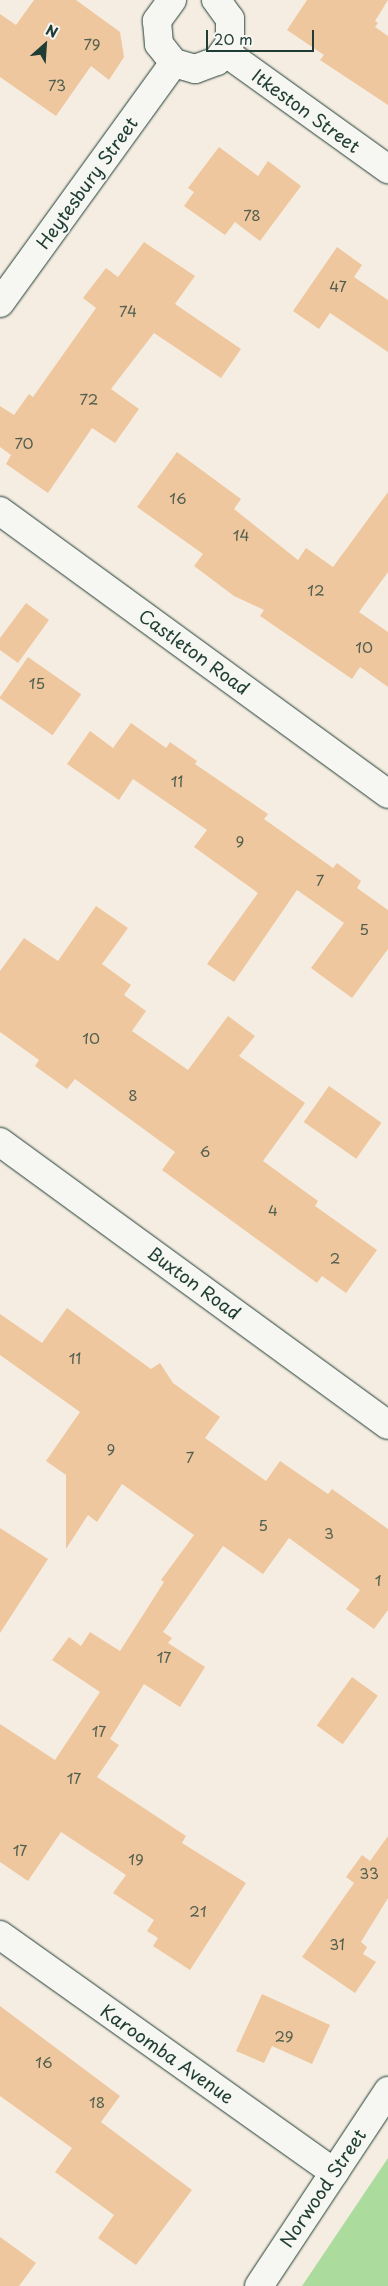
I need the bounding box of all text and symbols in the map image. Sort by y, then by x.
text: N [42,19,61,43]
north arrow [20,20,70,70]
scale bar [208,20,316,52]
text: 20 m [214,27,253,50]
house number: 79 [83,35,101,53]
street label: Itkeston Street [248,65,364,157]
house number: 73 [48,76,66,94]
street label: Heytesbury Street [32,113,142,253]
house number: 78 [243,206,261,224]
house number: 47 [329,277,347,295]
house number: 74 [119,302,137,320]
house number: 72 [80,390,98,408]
house number: 70 [14,434,34,452]
house number: 16 [169,489,187,507]
house number: 14 [233,526,249,544]
house number: 12 [307,581,325,599]
street label: Castleton Road [135,605,253,699]
house number: 10 [355,638,373,656]
house number: 15 [29,674,45,692]
house number: 11 [171,772,183,790]
house number: 9 [236,832,244,850]
house number: 7 [316,871,324,889]
house number: 5 [359,920,369,938]
house number: 10 [82,1029,100,1047]
house number: 8 [128,1086,138,1104]
house number: 6 [200,1142,210,1160]
house number: 4 [268,1201,278,1219]
street label: Buxton Road [143,1242,245,1324]
house number: 2 [330,1249,340,1267]
house number: 11 [69,1349,81,1367]
house number: 9 [107,1440,115,1458]
house number: 7 [186,1448,194,1466]
house number: 5 [258,1516,268,1534]
house number: 3 [324,1524,334,1542]
house number: 1 [375,1571,381,1589]
house number: 17 [157,1648,171,1666]
house number: 17 [92,1722,106,1740]
house number: 17 [67,1769,81,1787]
house number: 17 [13,1841,27,1859]
house number: 19 [128,1850,144,1868]
house number: 33 [359,1864,379,1882]
house number: 21 [189,1902,207,1920]
house number: 31 [329,1935,345,1953]
street label: Karoomba Avenue [96,2000,238,2108]
house number: 29 [274,2027,294,2045]
house number: 16 [35,2053,53,2071]
house number: 18 [89,2093,105,2111]
street label: Norwood Street [276,2125,370,2251]

